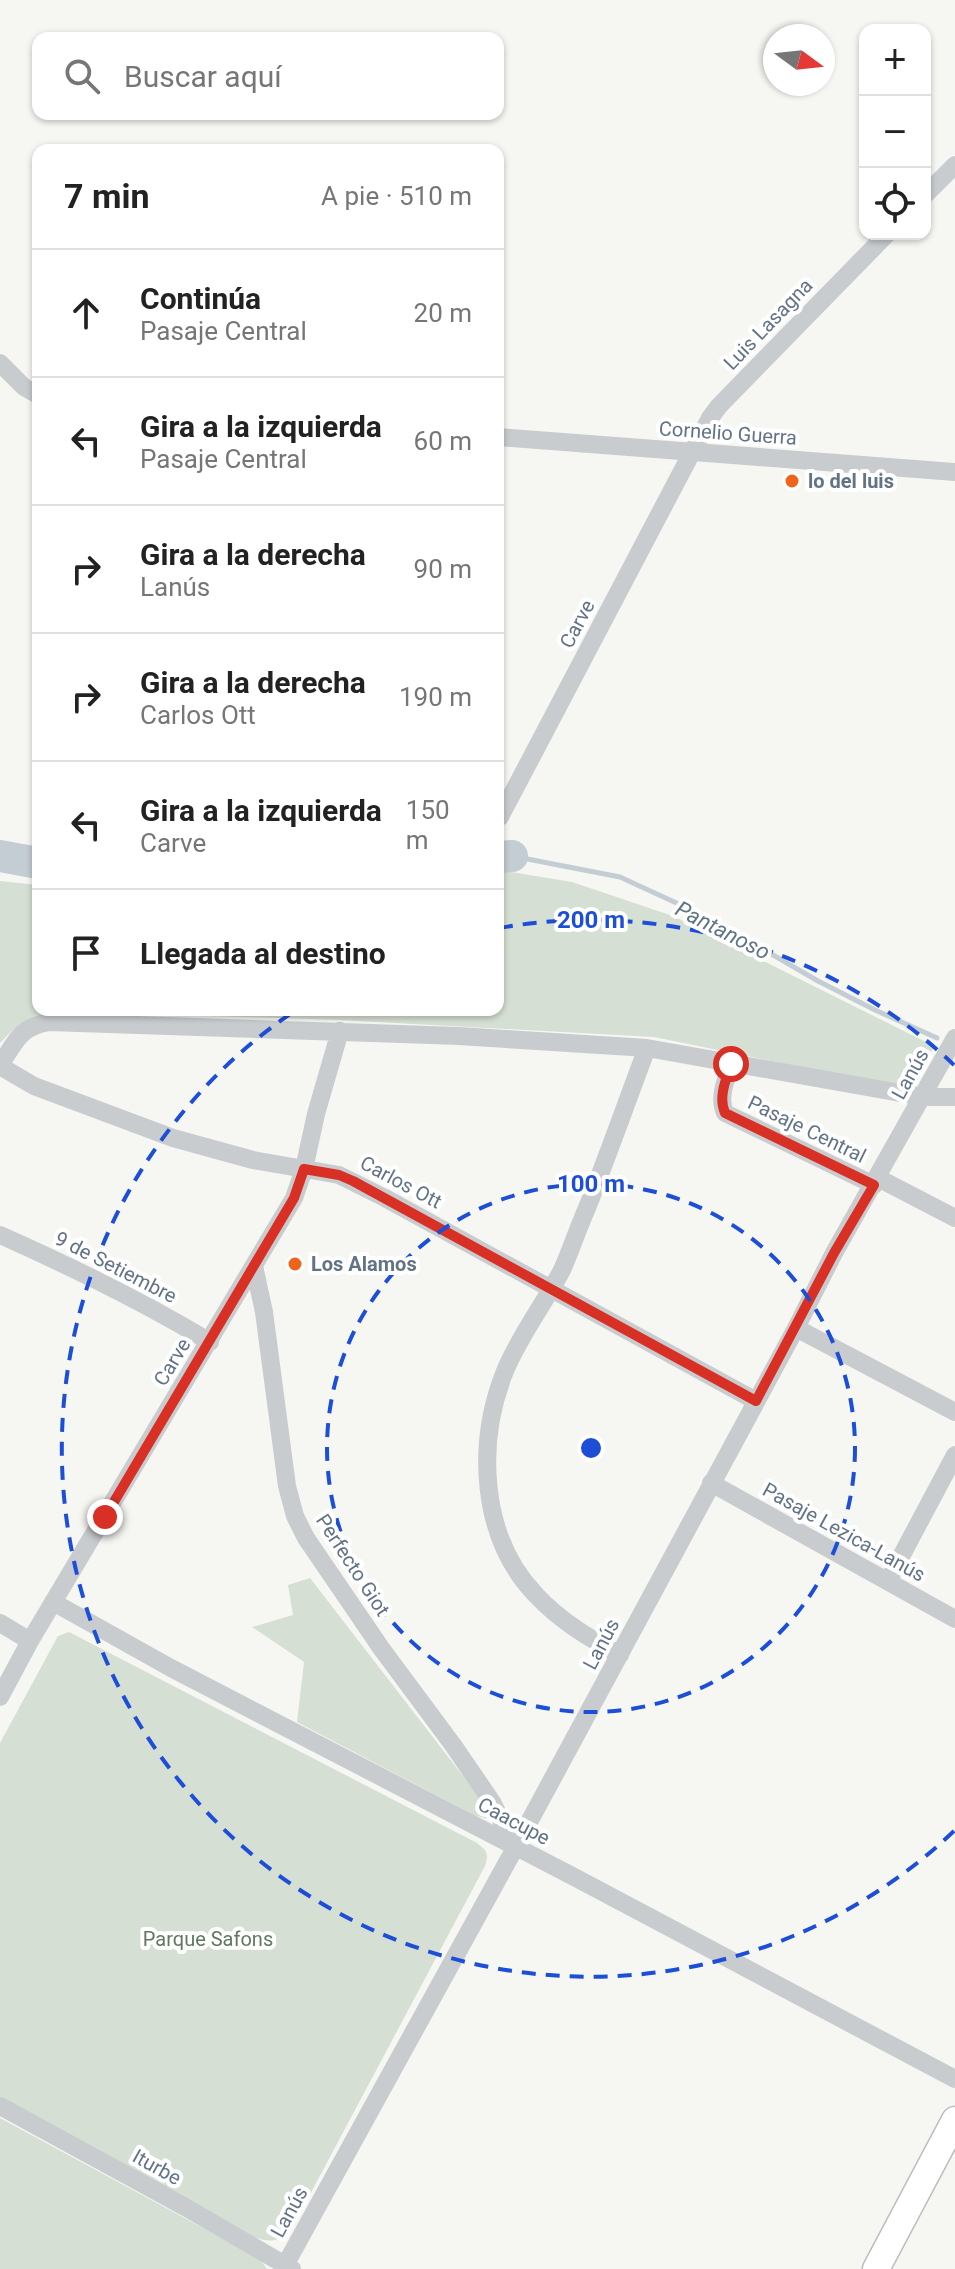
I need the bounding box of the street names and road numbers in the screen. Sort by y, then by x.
street label: Luis Lasagna [719,273,817,375]
street label: Cornelio Guerra [658,416,798,450]
street label: Carve [554,596,600,652]
street label: Lanús [886,1045,934,1103]
street label: Pasaje Central [744,1090,870,1168]
street label: Carlos Ott [356,1150,446,1214]
street label: 9 de Setiembre [51,1226,181,1308]
street label: Carve [149,1334,195,1390]
street label: Pasaje Lezica-Lanús [759,1477,929,1587]
street label: Perfecto Giot [311,1509,395,1621]
street label: Lanús [578,1615,624,1673]
street label: Caacupe [474,1792,554,1850]
street label: Iturbe [129,2144,185,2190]
street label: Lanús [265,2183,313,2241]

